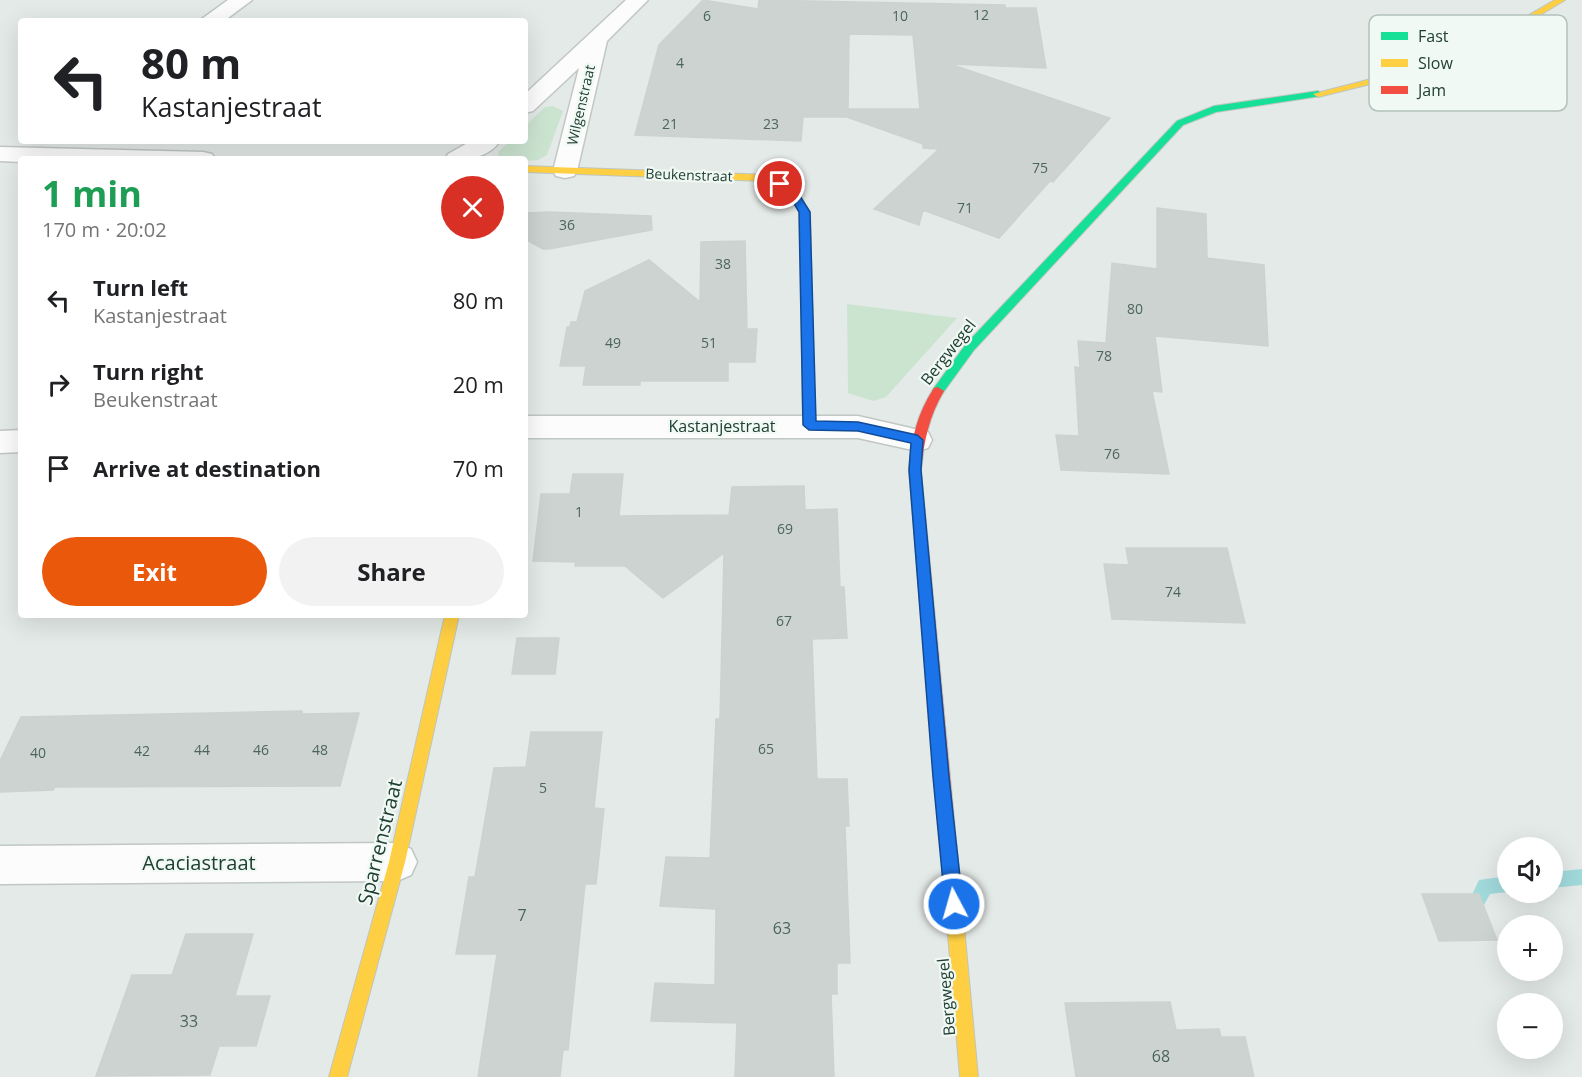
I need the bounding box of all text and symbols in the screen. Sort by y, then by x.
house number: 12 [973,5,989,24]
house number: 6 [703,6,711,25]
house number: 10 [892,6,908,25]
legend [1369,15,1567,111]
text: Fast [1418,25,1449,47]
text: 80 m [141,34,241,91]
icon: left [42,42,120,120]
text: Slow [1418,52,1453,74]
house number: 4 [676,53,684,72]
street label: Wilgenstraat [562,63,599,147]
text: Jam [1416,79,1446,101]
text: Kastanjestraat [141,88,322,125]
house number: 21 [662,114,678,133]
house number: 23 [763,114,779,133]
pin [754,158,805,209]
house number: 75 [1032,158,1048,177]
street label: Beukenstraat [645,163,733,186]
icon: arrive [763,167,796,200]
text: 1 min [42,169,142,218]
button: close [441,176,504,239]
house number: 71 [957,198,973,217]
house number: 36 [559,215,575,234]
text: 170 m · 20:02 [42,216,167,243]
house number: 38 [715,254,731,273]
text: Turn left [93,272,188,302]
icon: left [42,284,75,317]
text: 80 m [453,285,504,315]
house number: 80 [1127,299,1143,318]
text: Kastanjestraat [93,302,227,329]
street label: Bergwegel [915,315,981,389]
house number: 49 [605,333,621,352]
house number: 51 [701,333,717,352]
house number: 78 [1096,346,1112,365]
text: Turn right [93,356,204,386]
icon: right [42,368,75,401]
text: 20 m [453,369,504,399]
text: Beukenstraat [93,386,218,413]
street label: Kastanjestraat [668,415,776,437]
house number: 76 [1104,444,1120,463]
icon: arrive [42,452,75,485]
text: Arrive at destination [93,453,321,483]
text: 70 m [453,453,504,483]
house number: 1 [575,502,583,521]
house number: 69 [777,519,793,538]
button: Exit [42,537,267,606]
button: Share [279,537,504,606]
house number: 74 [1165,582,1181,601]
house number: 67 [776,611,792,630]
house number: 65 [758,739,774,758]
house number: 44 [194,740,210,759]
house number: 46 [253,740,269,759]
house number: 48 [312,740,328,759]
house number: 42 [134,741,150,760]
house number: 40 [30,743,46,762]
street label: Sparrenstraat [351,776,408,907]
house number: 5 [539,778,547,797]
map controls [1497,837,1563,1059]
button: sound [1497,837,1563,903]
street label: Acaciastraat [142,849,256,876]
position arrow [922,872,986,936]
house number: 7 [517,904,527,926]
button: + [1497,915,1563,981]
house number: 63 [773,917,791,939]
street label: Bergwegel [932,957,960,1037]
button: − [1497,993,1563,1059]
house number: 33 [180,1010,198,1032]
house number: 68 [1152,1045,1170,1067]

